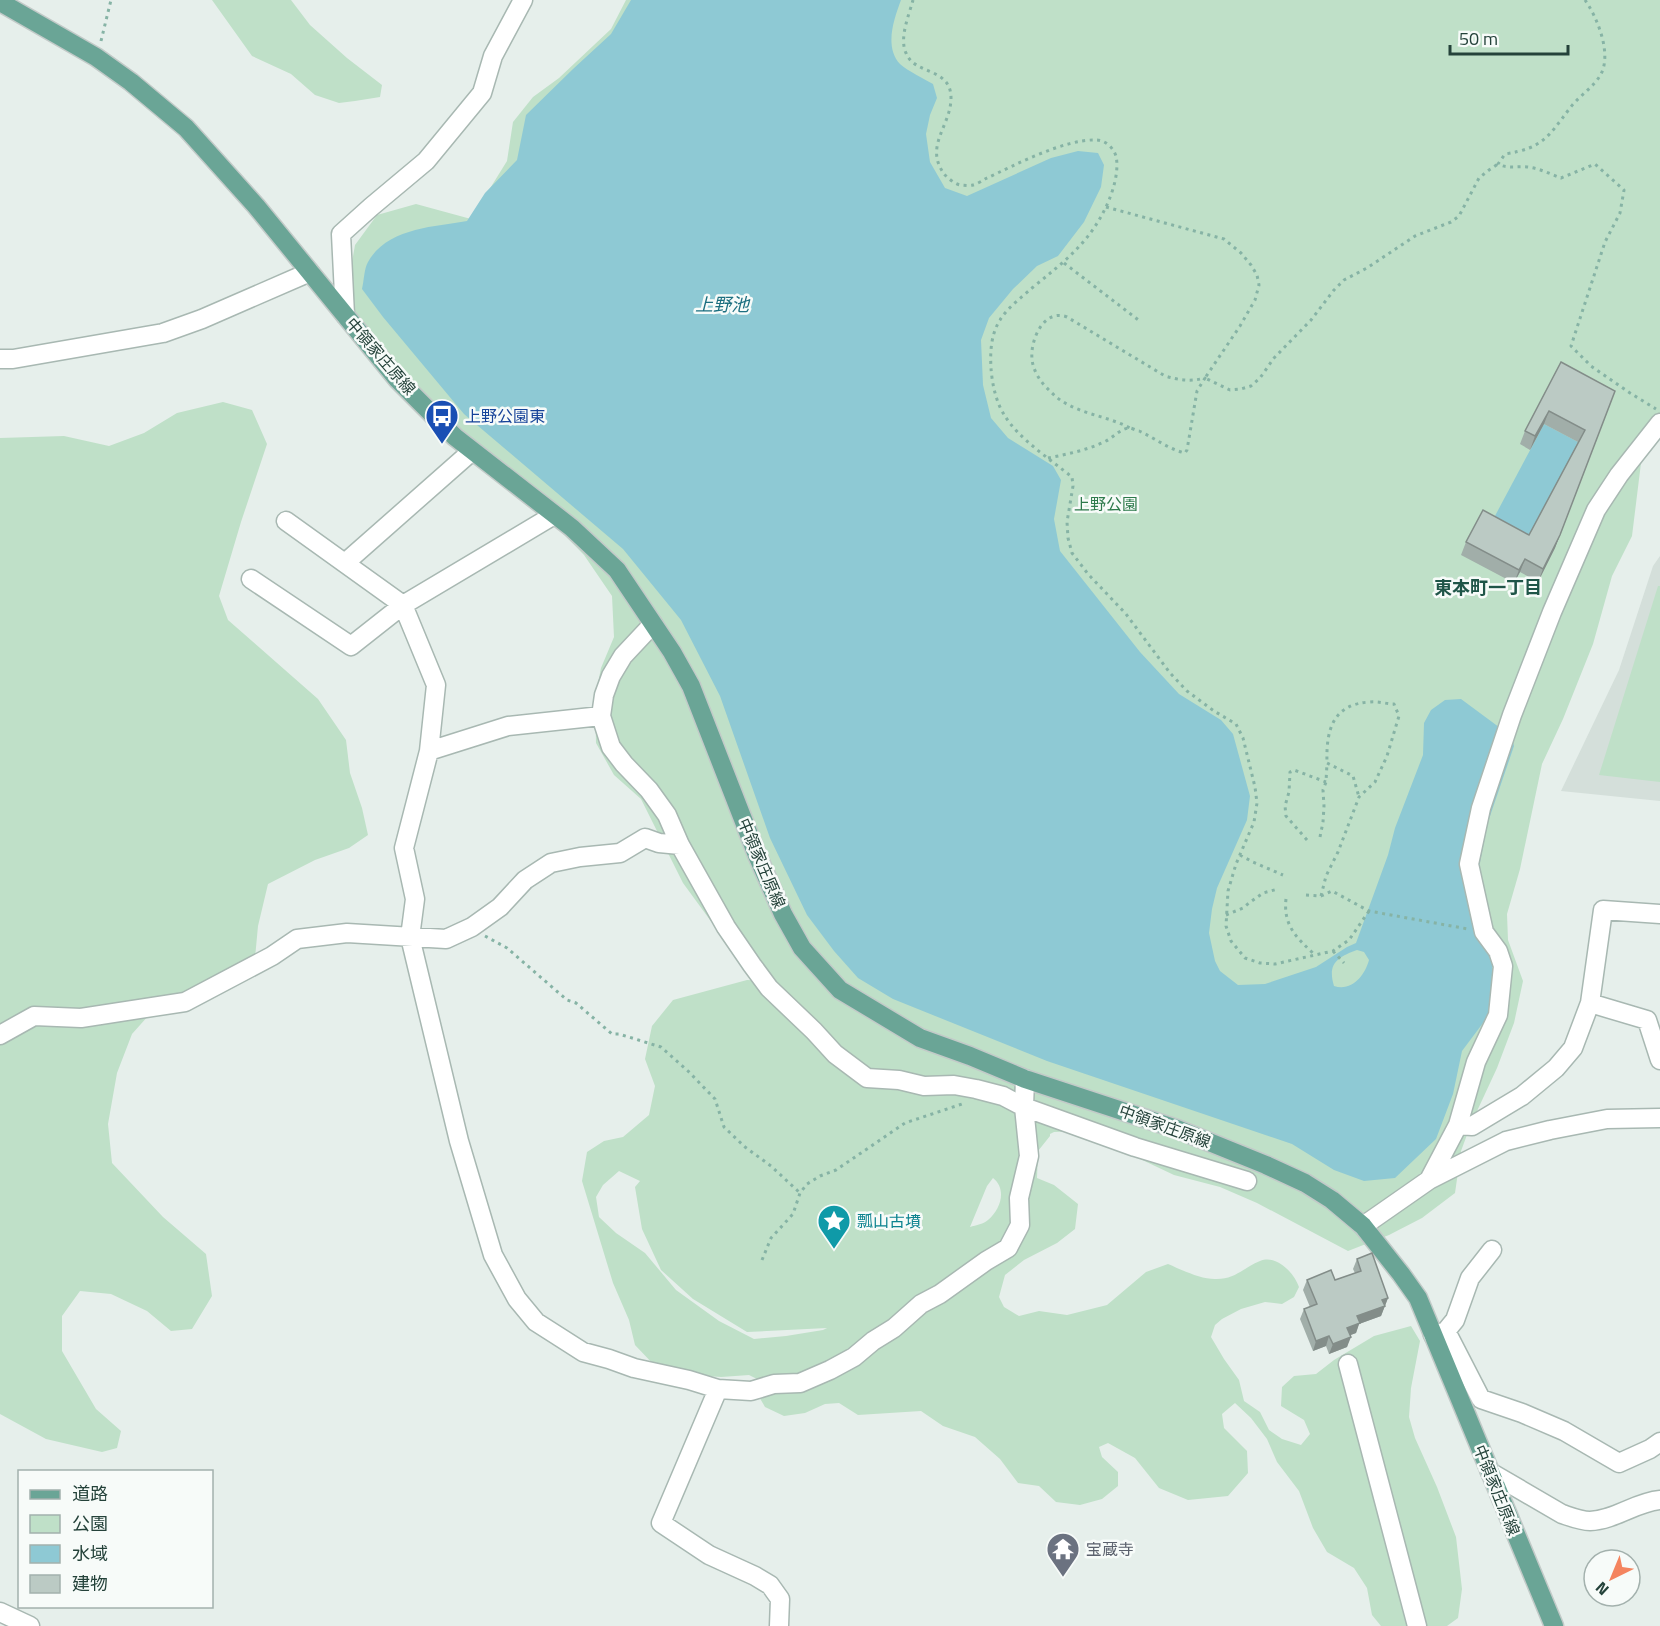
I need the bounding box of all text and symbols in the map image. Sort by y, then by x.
scale bar [1450,18,1568,56]
text: 50 m [1459,25,1498,52]
water label: 上野池 [695,291,751,318]
street label: 中領家庄原線 [340,312,422,400]
bus stop icon: 上野公園東 [424,398,460,445]
place label: 上野公園東 [465,404,545,428]
park label: 上野公園 [1074,492,1138,516]
district label: 東本町一丁目 [1434,574,1542,601]
street label: 中領家庄原線 [732,814,792,912]
street label: 中領家庄原線 [1116,1098,1214,1154]
place icon: 瓢山古墳 [816,1203,852,1250]
place label: 瓢山古墳 [857,1209,921,1233]
street label: 中領家庄原線 [1468,1441,1526,1539]
legend [18,1470,213,1608]
text: 道路 [72,1480,108,1507]
text: 公園 [72,1510,108,1537]
temple icon: 宝蔵寺 [1045,1531,1081,1578]
place label: 宝蔵寺 [1086,1537,1134,1561]
text: 水域 [72,1540,108,1567]
north arrow [1582,1548,1642,1608]
text: 建物 [72,1570,108,1597]
text: N [1590,1576,1614,1602]

